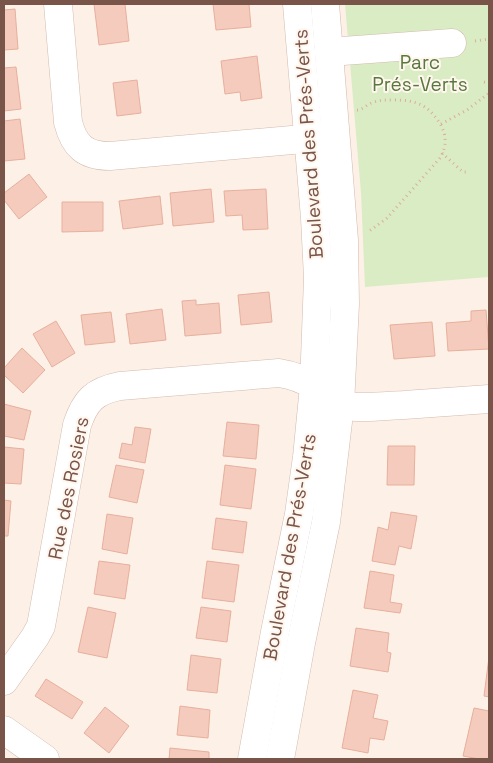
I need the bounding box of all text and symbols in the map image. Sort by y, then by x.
street label: Boulevard des Prés-Verts [288,28,329,260]
park label: Parc Prés-Verts [372,50,468,97]
street label: Rue des Rosiers [42,415,95,562]
street label: Boulevard des Prés-Verts [257,432,322,663]

